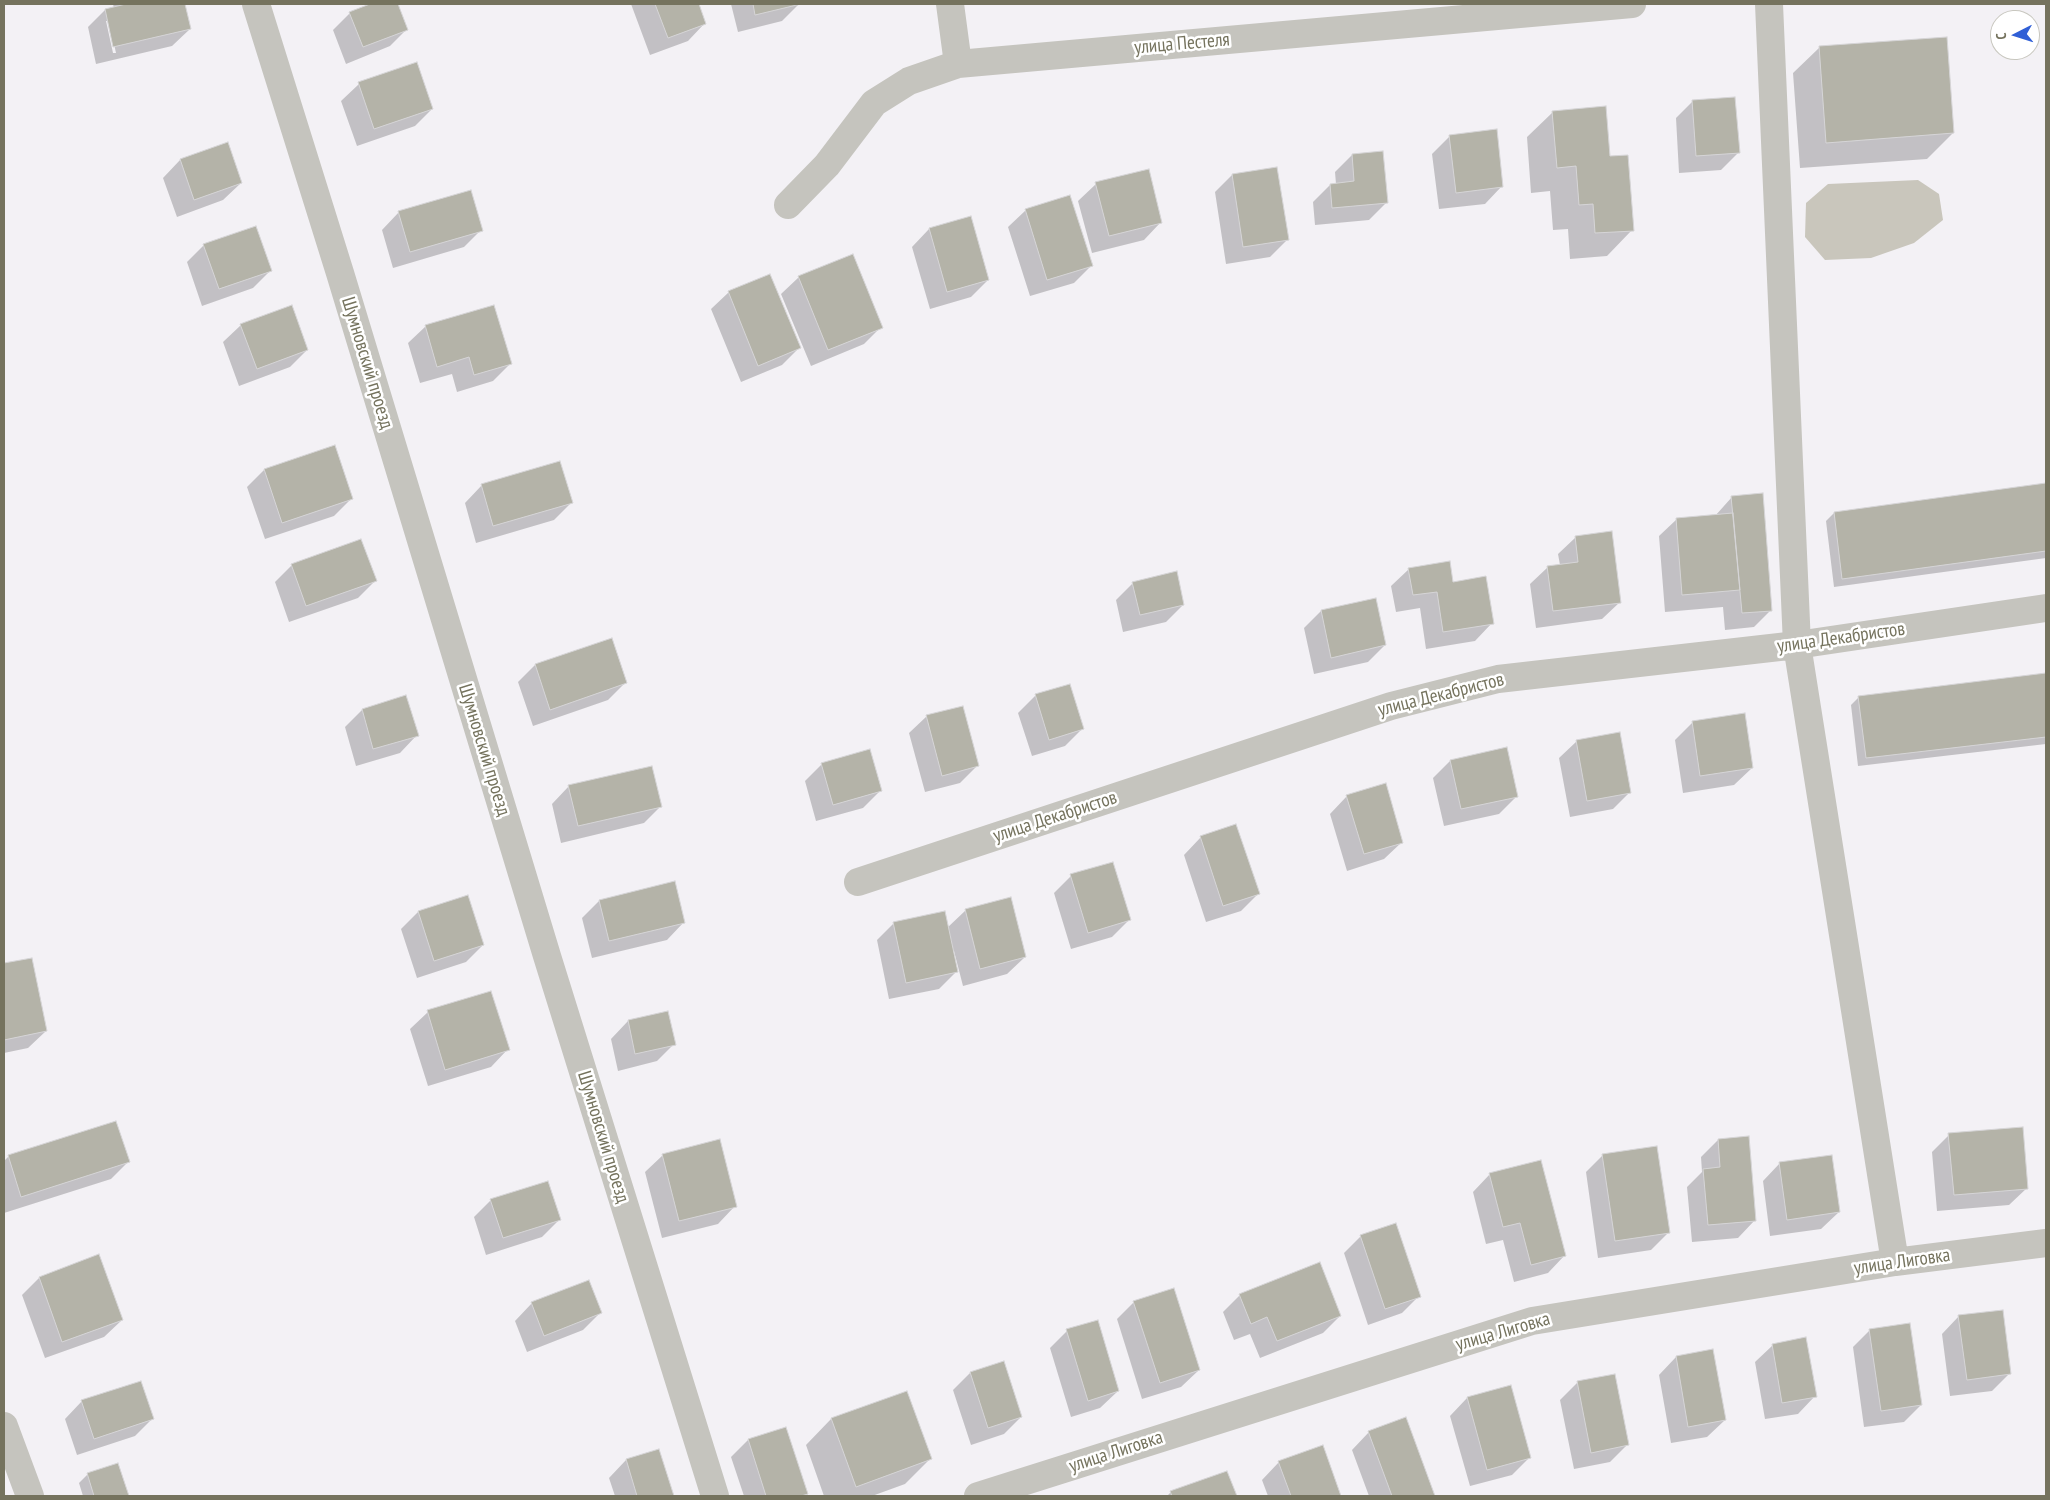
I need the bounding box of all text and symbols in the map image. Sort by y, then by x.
north arrow [1990,10,2040,60]
street label: улица Пестеля [1133,28,1231,60]
text: С [1992,32,2010,40]
street label: Шумновский проезд [336,294,398,432]
street label: улица Декабристов [1776,618,1906,658]
street label: улица Декабристов [1376,668,1506,722]
street label: Шумновский проезд [453,681,515,819]
street label: улица Декабристов [990,786,1120,848]
street label: Шумновский проезд [572,1068,634,1206]
street label: улица Лиговка [1852,1244,1952,1280]
street label: улица Лиговка [1453,1308,1553,1356]
street label: улица Лиговка [1066,1426,1166,1478]

